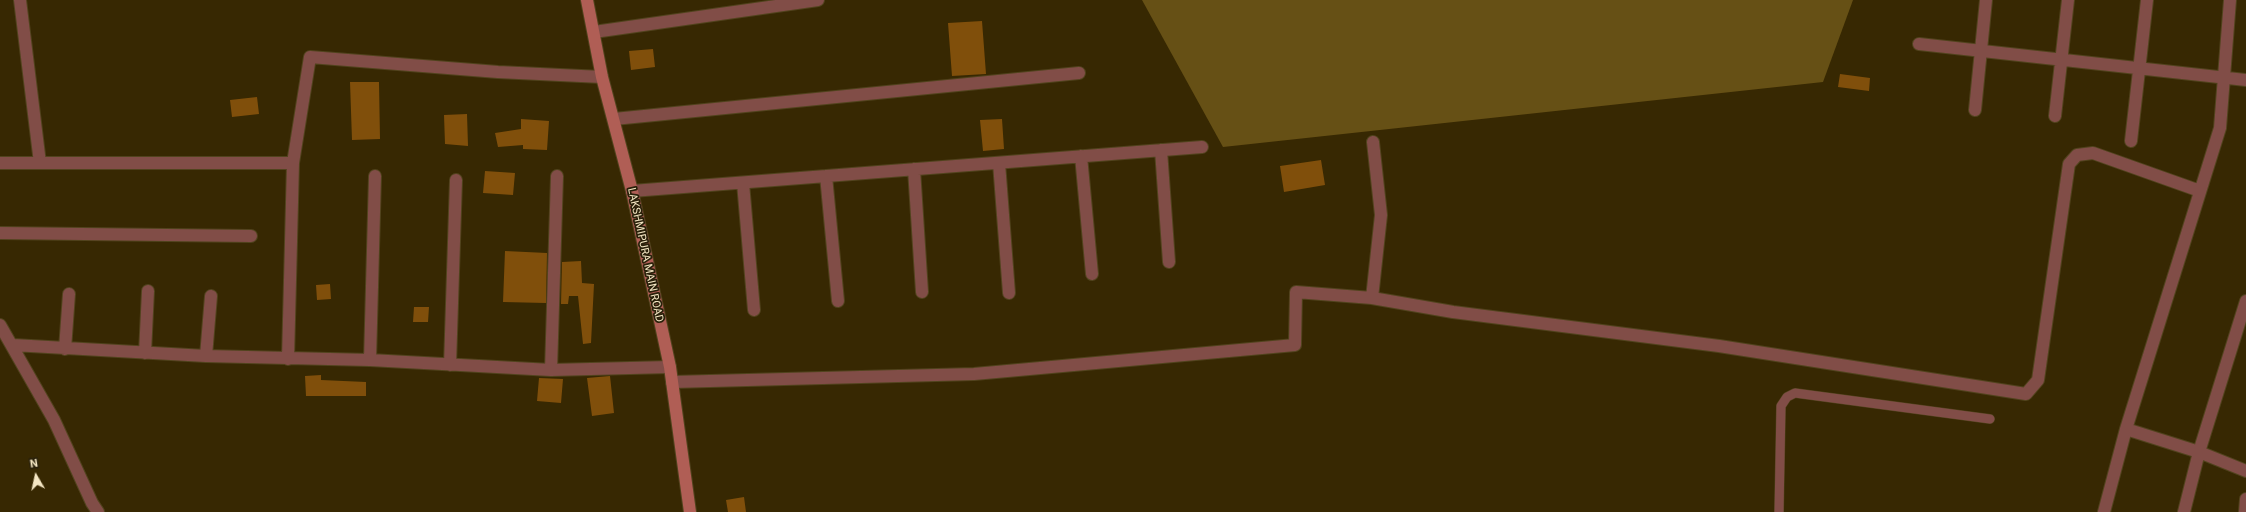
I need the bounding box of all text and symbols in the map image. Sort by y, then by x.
street label: LAKSHMIPURA MAIN ROAD [624,187,666,323]
north arrow [16,456,56,496]
text: N [29,457,39,471]

